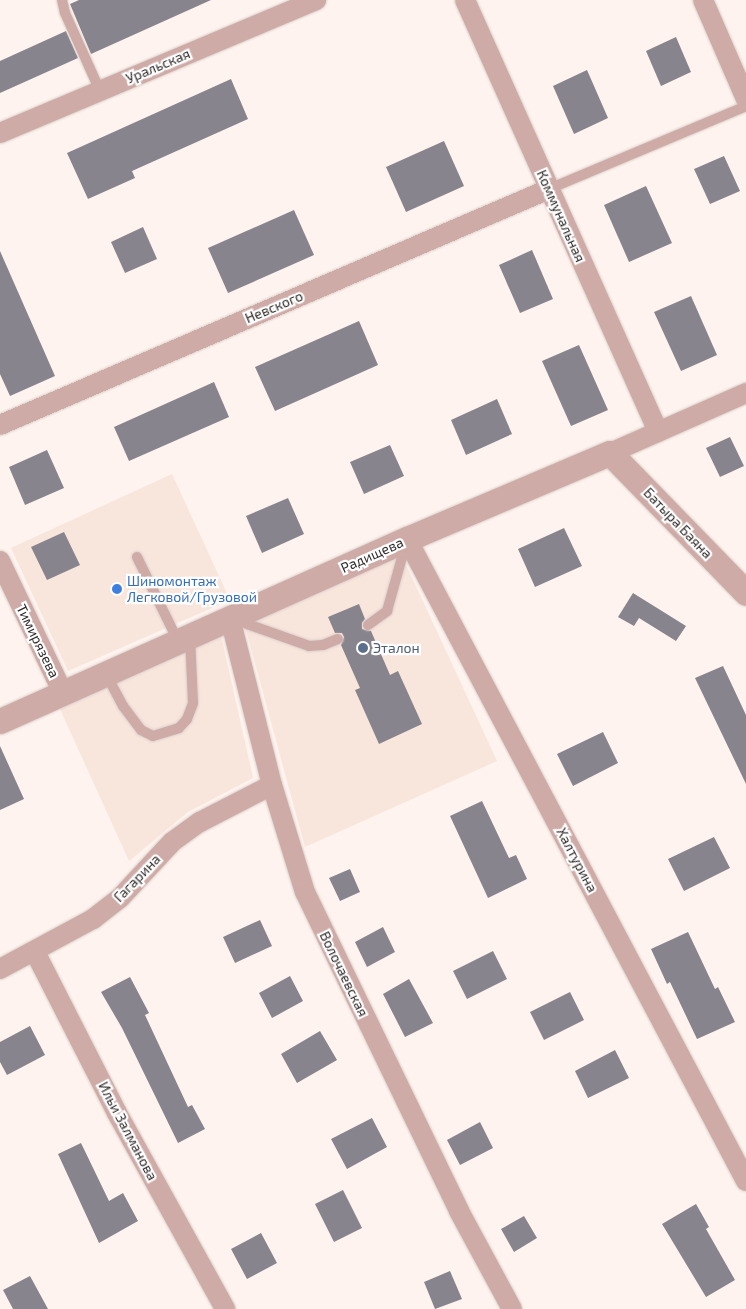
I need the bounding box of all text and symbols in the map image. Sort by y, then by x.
street label: Уральская [123,45,193,87]
street label: Коммунальная [533,167,589,265]
street label: Невского [242,287,306,327]
street label: Батыра Баяна [640,484,716,562]
street label: Радищева [338,534,406,576]
place label: Шиномонтаж Легковой/Грузовой [127,573,257,606]
marker: Шиномонтаж Легковой/Грузовой [111,583,123,595]
street label: Тимирязева [13,602,63,680]
place label: Эталон [373,640,420,656]
marker: Эталон [357,642,369,654]
street label: Халтурина [553,825,601,895]
street label: Гагарина [110,851,164,905]
street label: Волочаевская [316,929,372,1019]
street label: Ильи Залманова [95,1079,161,1183]

